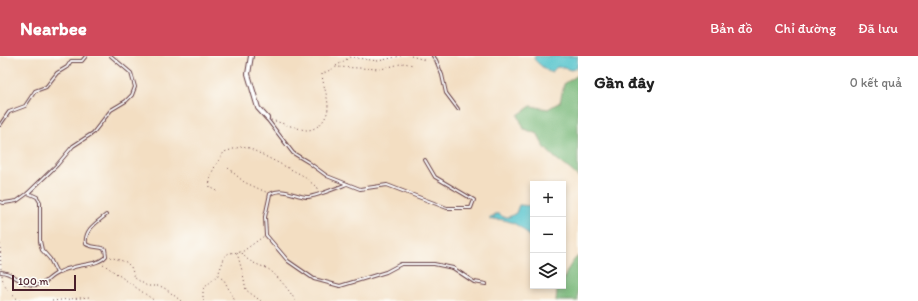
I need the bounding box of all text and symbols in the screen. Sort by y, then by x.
text: Nearbee [20,17,87,40]
text: Bản đồ [710,20,753,37]
text: Chỉ đường [775,20,836,37]
text: Đã lưu [858,20,898,37]
text: Gần đây [594,72,654,92]
text: 0 kết quả [850,75,902,90]
map controls [530,181,566,289]
button: + [530,181,566,217]
button: − [530,217,566,253]
button: layers [530,253,566,289]
scale bar [12,273,76,292]
text: 100 m [18,275,48,288]

